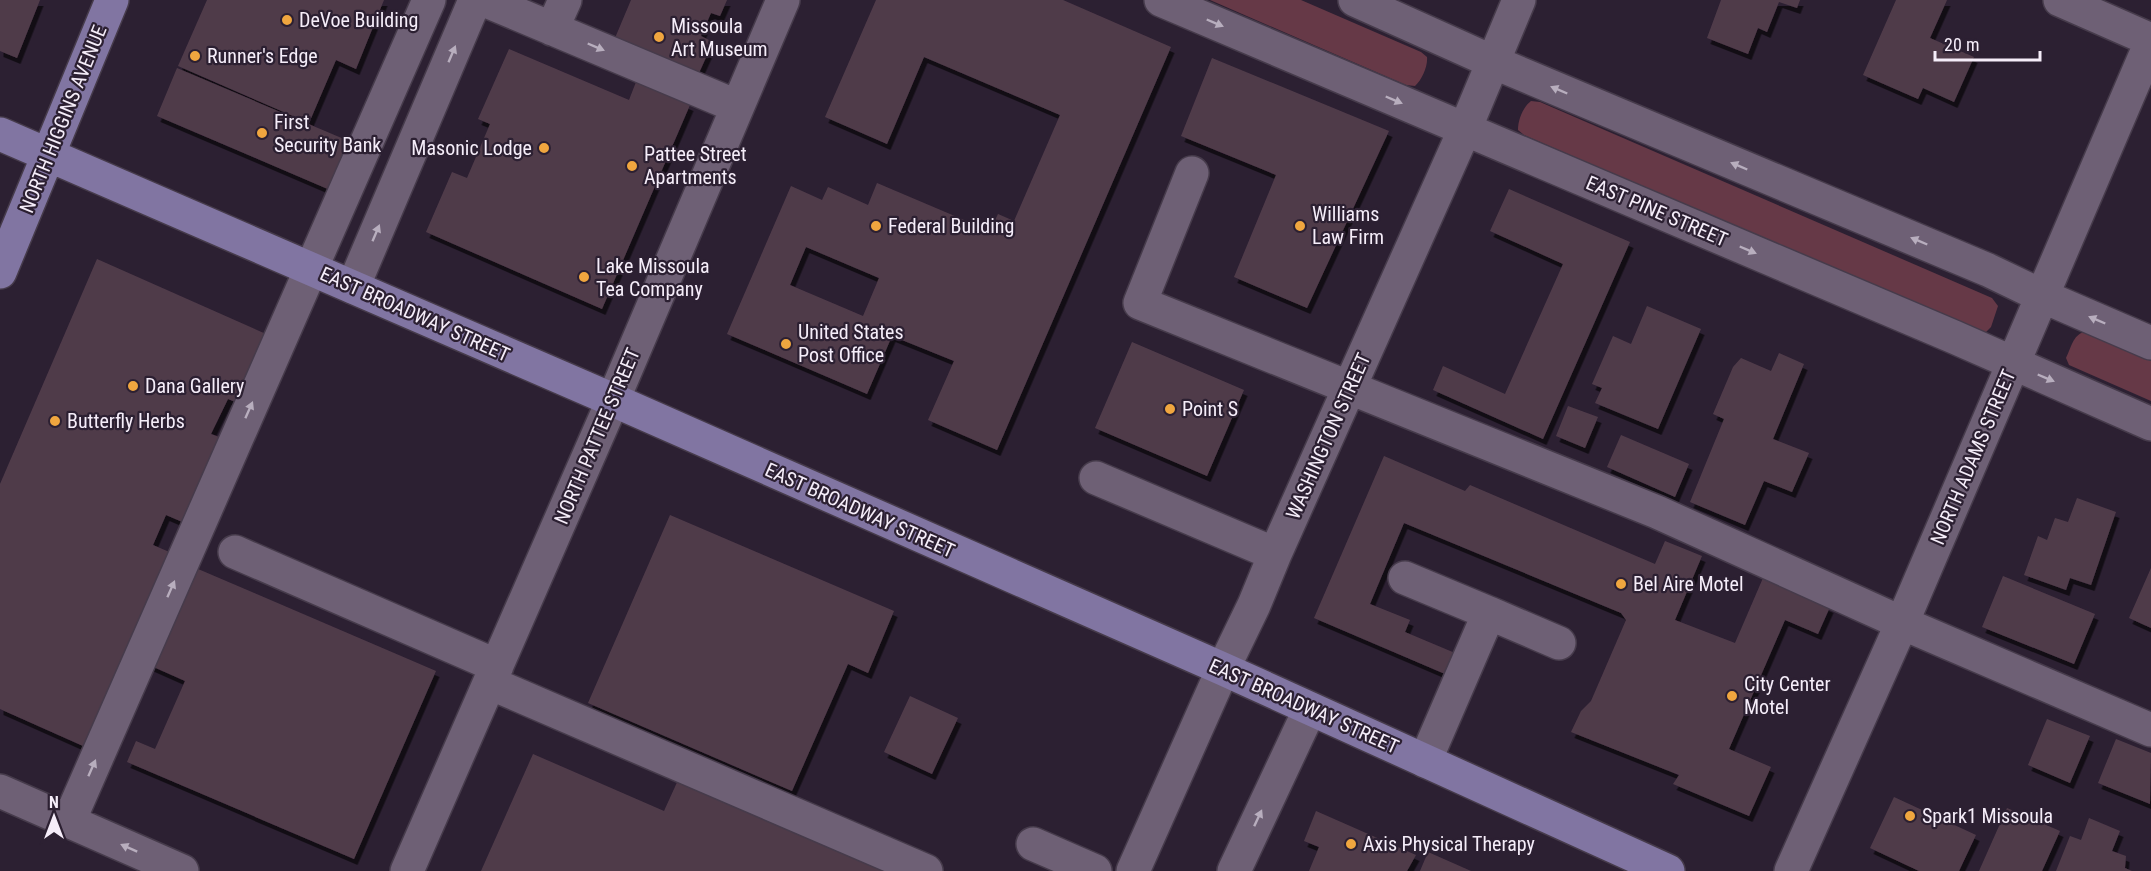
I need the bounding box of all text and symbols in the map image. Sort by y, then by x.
place label: DeVoe Building [299,8,418,32]
marker: DeVoe Building [280,13,294,27]
place label: Missoula Art Museum [671,14,768,61]
one-way arrow [1207,18,1225,28]
street label: NORTH HIGGINS AVENUE [14,22,112,216]
scale bar [1935,24,2040,62]
marker: Missoula Art Museum [652,30,666,44]
text: 20 m [1944,34,1979,55]
one-way arrow [588,42,606,52]
place label: Runner's Edge [207,44,318,68]
one-way arrow [448,45,458,63]
marker: Runner's Edge [188,49,202,63]
one-way arrow [1550,85,1568,95]
one-way arrow [1386,95,1404,105]
place label: First Security Bank [274,110,381,157]
marker: First Security Bank [255,126,269,140]
place label: Masonic Lodge [411,136,532,160]
marker: Masonic Lodge [537,141,551,155]
place label: Pattee Street Apartments [644,142,747,189]
marker: Pattee Street Apartments [625,159,639,173]
one-way arrow [1730,161,1748,170]
street label: EAST PINE STREET [1583,170,1731,252]
place label: Williams Law Firm [1312,202,1384,249]
place label: Federal Building [888,214,1014,238]
marker: Federal Building [869,219,883,233]
marker: Williams Law Firm [1293,219,1307,233]
one-way arrow [371,224,381,242]
one-way arrow [1910,236,1928,245]
one-way arrow [1739,246,1757,255]
place label: Lake Missoula Tea Company [596,254,710,301]
street label: EAST BROADWAY STREET [316,261,514,367]
marker: Lake Missoula Tea Company [577,270,591,284]
one-way arrow [2089,315,2106,324]
place label: United States Post Office [798,320,904,367]
marker: United States Post Office [779,337,793,351]
street label: NORTH PATTEE STREET [549,344,645,528]
street label: WASHINGTON STREET [1281,349,1375,523]
street label: NORTH ADAMS STREET [1925,366,2021,548]
place label: Dana Gallery [145,374,244,398]
one-way arrow [2037,374,2055,383]
marker: Dana Gallery [126,379,140,393]
place label: Point S [1182,397,1238,421]
one-way arrow [244,401,254,419]
marker: Point S [1163,402,1177,416]
place label: Butterfly Herbs [67,409,185,433]
marker: Butterfly Herbs [48,414,62,428]
street label: EAST BROADWAY STREET [761,457,959,563]
place label: Bel Aire Motel [1633,572,1744,596]
marker: Bel Aire Motel [1614,577,1628,591]
one-way arrow [167,580,176,598]
street label: EAST BROADWAY STREET [1205,653,1403,759]
place label: City Center Motel [1744,672,1831,719]
marker: City Center Motel [1725,689,1739,703]
one-way arrow [88,759,97,776]
north arrow [24,787,84,847]
text: N [49,793,59,812]
place label: Spark1 Missoula [1922,804,2053,828]
marker: Spark1 Missoula [1903,809,1917,823]
one-way arrow [1254,810,1263,827]
place label: Axis Physical Therapy [1363,832,1535,856]
marker: Axis Physical Therapy [1344,837,1358,851]
one-way arrow [120,843,137,852]

